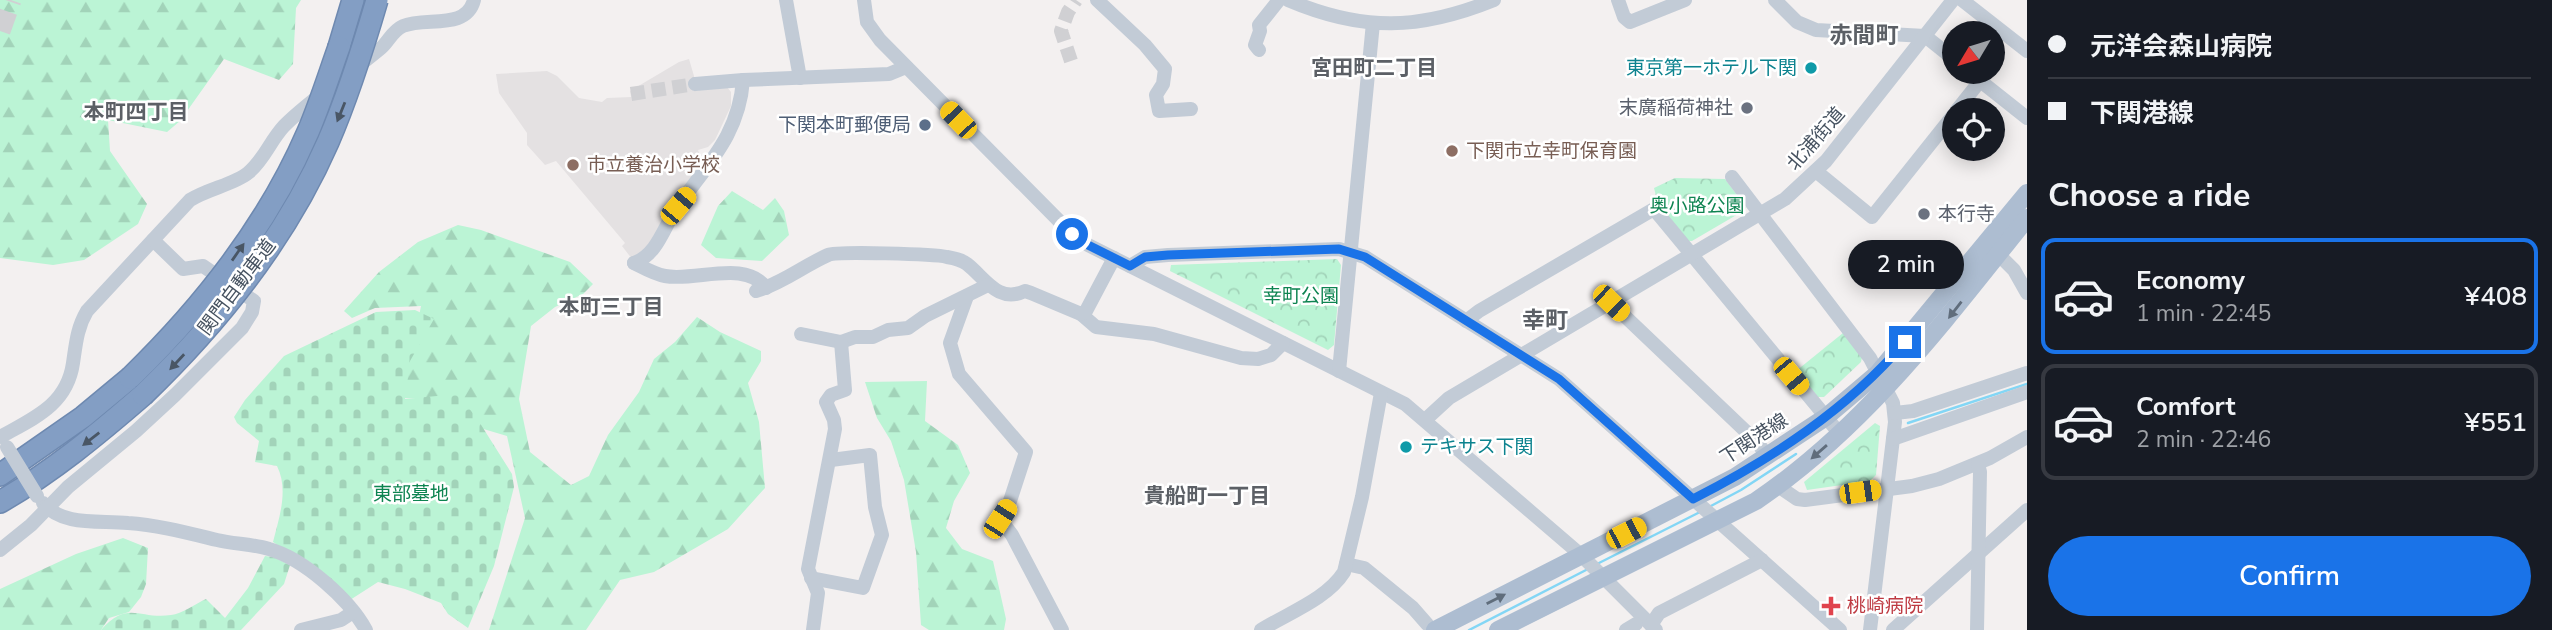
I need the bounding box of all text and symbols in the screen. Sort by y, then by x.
district label: 赤間町 [1830,20,1899,51]
north arrow [1942,21,2006,84]
map controls [1942,21,2005,161]
text: 元洋会森山病院 [2090,29,2272,64]
district label: 宮田町二丁目 [1311,54,1437,82]
place label: 東京第一ホテル下関 [1626,55,1797,81]
marker: 東京第一ホテル下関 [1803,60,1819,76]
place label: 末廣稲荷神社 [1619,95,1733,121]
text: 下関港線 [2090,96,2194,131]
district label: 本町四丁目 [84,98,189,126]
car [936,98,981,142]
button: locate [1942,98,2005,161]
marker: 末廣稲荷神社 [1739,100,1755,116]
one-way arrow [335,101,346,122]
street label: 北浦街道 [1781,102,1851,176]
place label: 下関本町郵便局 [778,112,911,138]
marker: 下関本町郵便局 [917,117,933,133]
place label: 下関市立幸町保育園 [1466,138,1637,164]
marker: 下関市立幸町保育園 [1444,143,1460,159]
place label: 市立養治小学校 [587,152,720,178]
marker: 市立養治小学校 [565,157,581,173]
text: Choose a ride [2048,174,2250,217]
car [657,183,700,229]
park label: 奥小路公園 [1649,193,1745,219]
place label: 本行寺 [1938,201,1995,227]
marker: 本行寺 [1916,206,1932,222]
route start [1056,218,1088,250]
street label: 関門自動車道 [192,234,282,340]
callout: 2 min [1847,240,1963,290]
one-way arrow [231,243,245,261]
text: 2 min [1877,249,1935,280]
text: Economy [2136,263,2245,298]
icon: car [2052,265,2115,328]
text: ¥408 [2465,279,2527,314]
car [1589,281,1634,325]
park label: 幸町公園 [1263,283,1339,309]
district label: 本町三丁目 [559,293,664,321]
text: 1 min · 22:45 [2136,298,2271,329]
one-way arrow [1947,301,1962,319]
district label: 幸町 [1522,305,1568,336]
route end [1889,326,1921,358]
one-way arrow [169,353,185,371]
car [1770,353,1813,399]
text: Comfort [2136,389,2236,424]
icon: car [2052,391,2115,454]
text: ¥551 [2465,405,2527,440]
street label: 下関港線 [1715,407,1793,471]
text: 2 min · 22:46 [2136,424,2271,455]
one-way arrow [82,431,100,446]
place label: テキサス下関 [1420,434,1534,460]
marker: テキサス下関 [1398,439,1414,455]
one-way arrow [1810,444,1828,460]
car [1838,479,1883,505]
park label: 東部墓地 [373,481,449,507]
district label: 貴船町一丁目 [1144,482,1270,510]
car [980,496,1021,542]
car [1603,514,1650,552]
button: Confirm [2048,536,2531,616]
one-way arrow [1486,593,1506,605]
place label: 桃崎病院 [1847,593,1923,619]
marker: 桃崎病院 [1821,596,1841,616]

